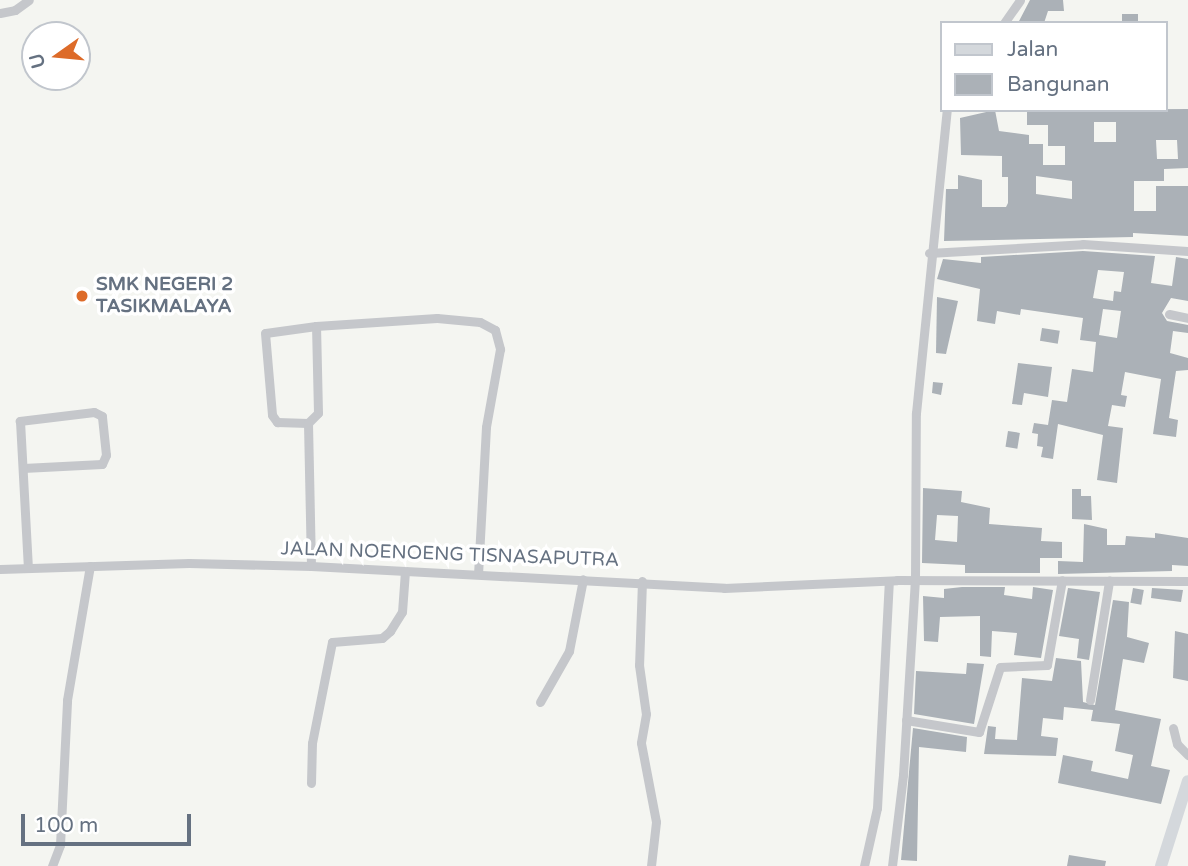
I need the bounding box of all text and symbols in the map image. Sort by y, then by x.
north arrow [21,21,91,91]
legend [940,21,1167,112]
text: Jalan [1007,37,1058,62]
text: U [25,51,50,71]
text: Bangunan [1007,72,1110,97]
place label: SMK NEGERI 2 TASIKMALAYA [96,274,233,318]
marker: SMK NEGERI 2 TASIKMALAYA [74,288,90,304]
street label: JALAN NOENOENG TISNASAPUTRA [280,538,620,572]
scale bar [24,800,194,844]
text: 100 m [34,813,98,838]

